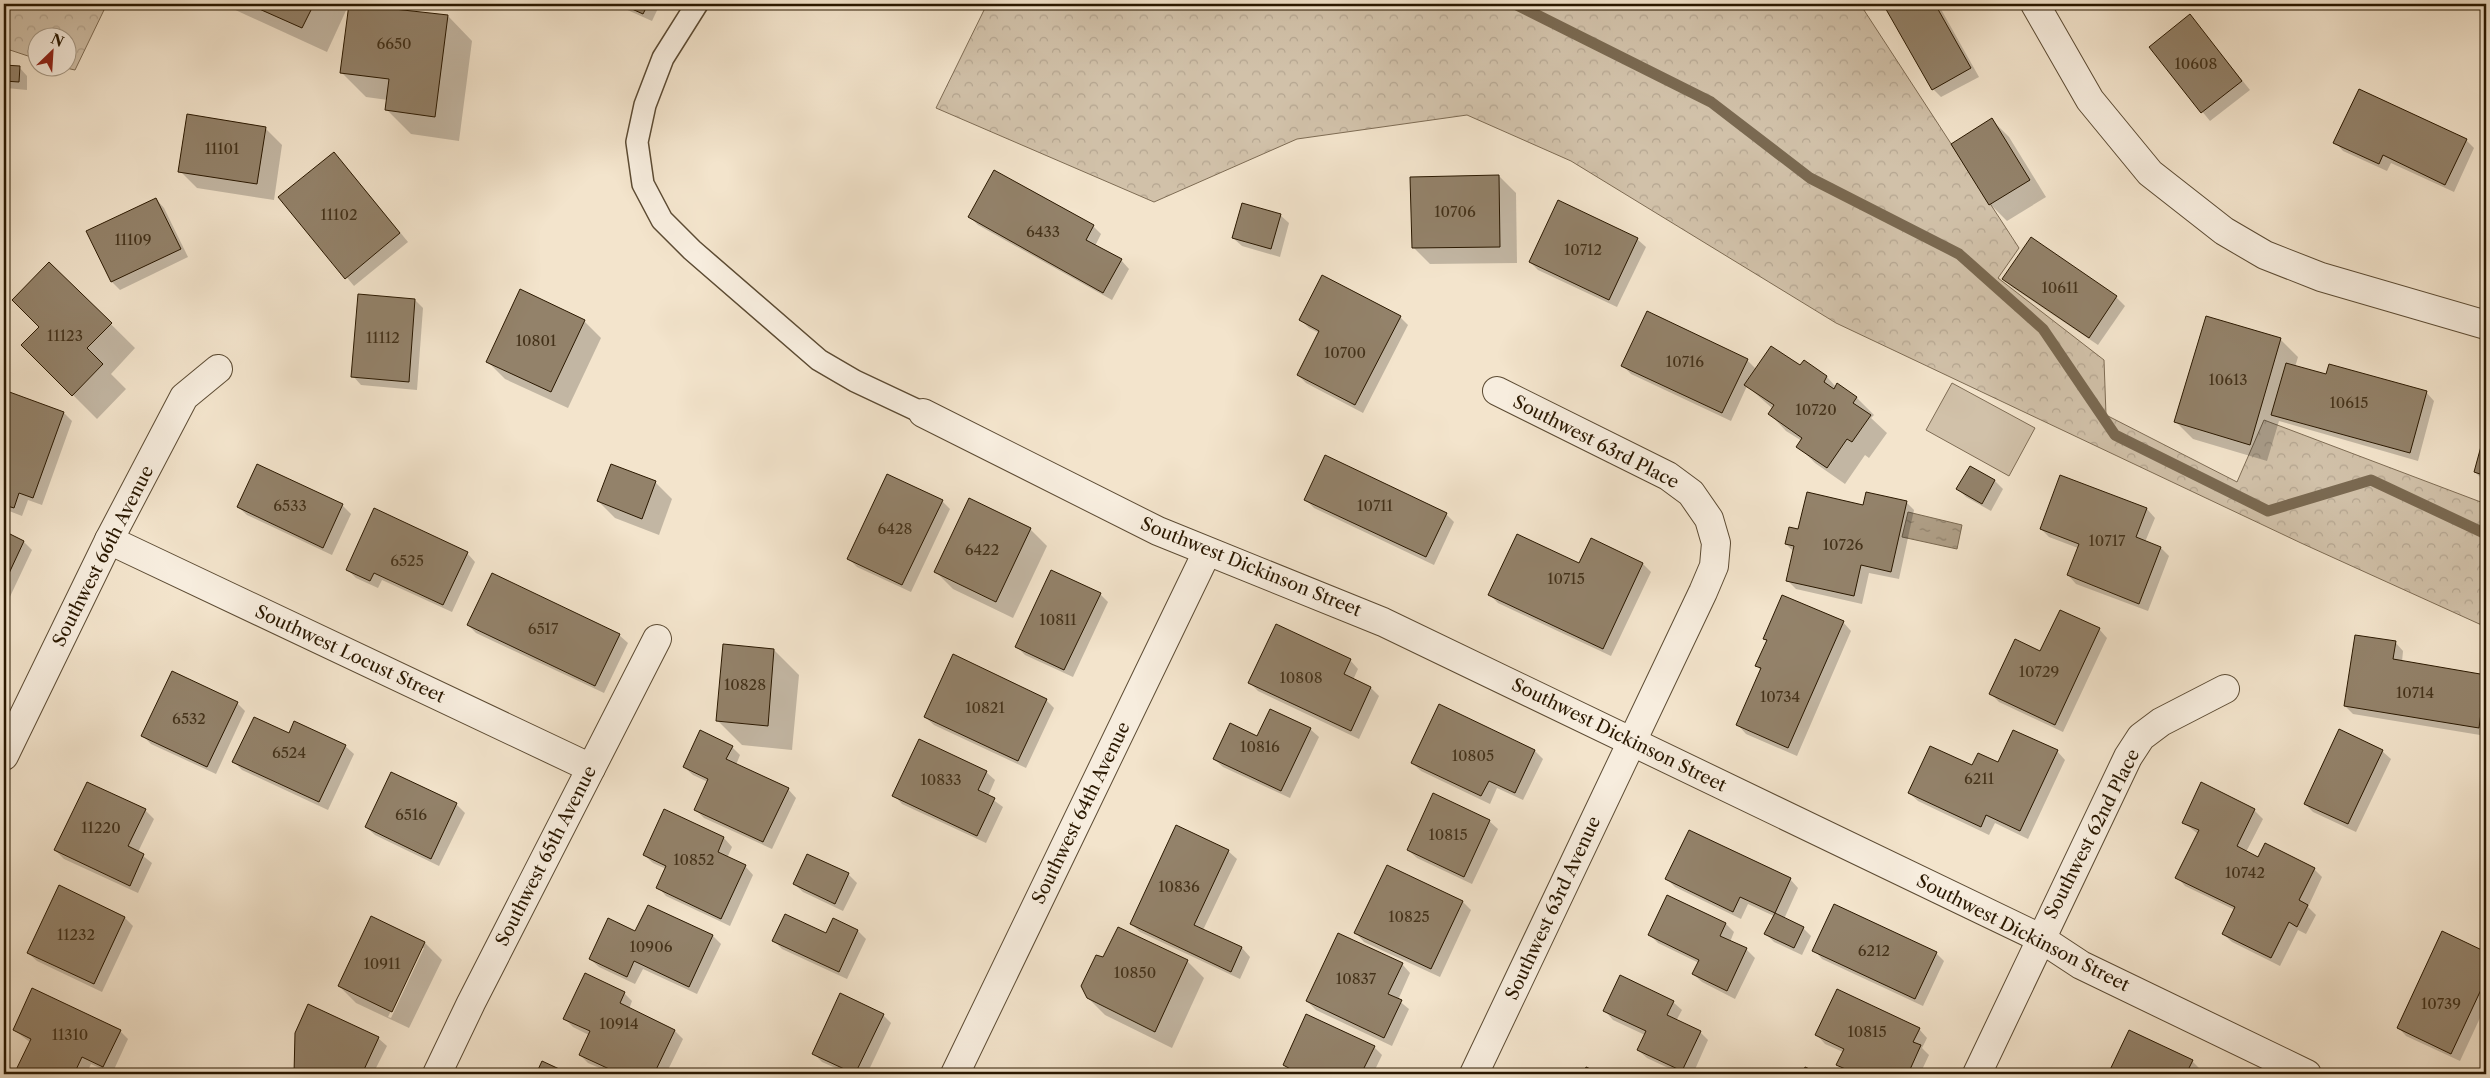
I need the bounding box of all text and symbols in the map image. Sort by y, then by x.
north arrow [28,28,78,78]
text: N [48,29,67,51]
house number: 6650 [376,34,412,53]
house number: 10608 [2175,54,2218,73]
house number: 11101 [205,139,240,158]
house number: 10706 [1434,202,1476,221]
house number: 11102 [320,205,358,224]
house number: 6433 [1026,222,1060,241]
house number: 11109 [114,230,152,249]
house number: 10712 [1564,240,1602,259]
house number: 10611 [2041,278,2079,297]
house number: 11123 [47,326,83,345]
house number: 11112 [366,328,400,347]
house number: 10801 [516,331,557,350]
house number: 10700 [1324,343,1366,362]
house number: 10716 [1666,352,1704,371]
house number: 10613 [2208,370,2248,389]
street label: Southwest 63rd Place [1509,391,1683,493]
house number: 10615 [2329,393,2369,412]
house number: 10720 [1795,400,1837,419]
street label: Southwest 66th Avenue [48,462,158,650]
house number: 6533 [273,496,307,515]
house number: 10711 [1357,496,1394,515]
street label: Southwest Dickinson Street [1137,513,1365,622]
house number: 6428 [878,519,913,538]
house number: 10717 [2089,531,2126,550]
house number: 10726 [1823,535,1864,554]
house number: 6422 [965,540,999,559]
house number: 6525 [390,551,424,570]
house number: 10715 [1547,569,1585,588]
street label: Southwest Locust Street [252,600,449,708]
house number: 10811 [1039,610,1077,629]
house number: 6517 [528,619,559,638]
house number: 10729 [2019,662,2059,681]
house number: 10808 [1279,668,1323,687]
street label: Southwest Dickinson Street [1508,673,1730,797]
house number: 10828 [724,675,766,694]
house number: 10714 [2396,683,2434,702]
house number: 10734 [1760,687,1800,706]
house number: 10821 [965,698,1006,717]
house number: 6532 [172,709,206,728]
street label: Southwest 64th Avenue [1027,718,1135,908]
house number: 10816 [1240,737,1280,756]
house number: 6524 [272,743,306,762]
street label: Southwest 62nd Place [2040,745,2144,923]
house number: 10805 [1452,746,1494,765]
street label: Southwest 65th Avenue [491,762,601,950]
house number: 6211 [1964,769,1995,788]
house number: 10833 [920,770,962,789]
house number: 6516 [395,805,427,824]
street label: Southwest 63rd Avenue [1501,813,1605,1003]
house number: 11220 [81,818,121,837]
house number: 10815 [1428,825,1468,844]
house number: 10852 [673,850,715,869]
house number: 10742 [2225,863,2265,882]
street label: Southwest Dickinson Street [1913,870,2134,997]
house number: 10836 [1158,877,1200,896]
house number: 10825 [1388,907,1430,926]
house number: 11232 [57,925,95,944]
house number: 10906 [630,937,673,956]
house number: 6212 [1858,941,1890,960]
house number: 10911 [363,954,401,973]
house number: 10850 [1114,963,1156,982]
house number: 10837 [1336,969,1377,988]
house number: 10739 [2421,994,2461,1013]
house number: 10914 [599,1014,639,1033]
house number: 10815 [1847,1022,1887,1041]
house number: 11310 [52,1025,88,1044]

